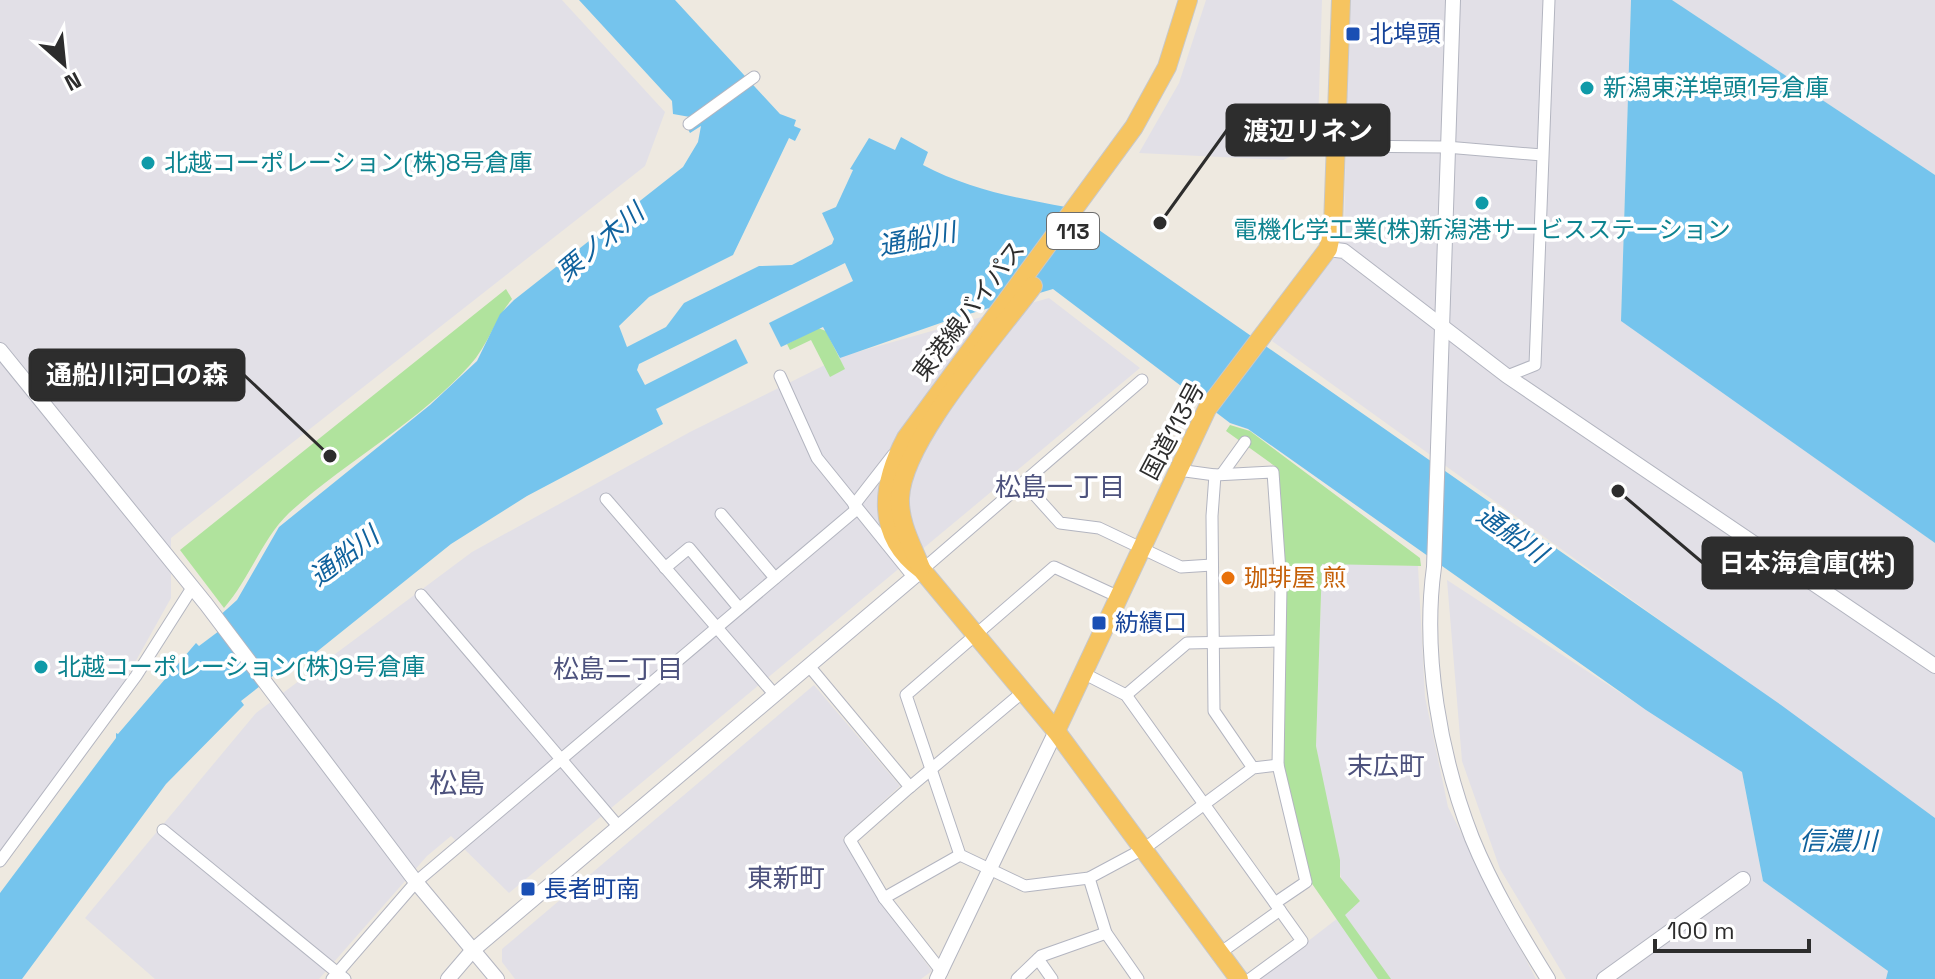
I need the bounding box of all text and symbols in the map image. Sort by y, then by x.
place label: 北埠頭 [1369,18,1441,49]
north arrow [24,24,104,104]
marker: 北埠頭 [1344,25,1362,43]
text: N [60,66,86,98]
place label: 新潟東洋埠頭1号倉庫 [1603,72,1829,103]
marker: 新潟東洋埠頭1号倉庫 [1578,79,1596,97]
callout: 渡辺リネン [1227,105,1389,155]
text: 渡辺リネン [1243,114,1373,148]
place label: 北越コーポレーション(株)8号倉庫 [164,147,533,178]
marker: 北越コーポレーション(株)8号倉庫 [139,154,157,172]
water label: 栗ノ木川 [549,194,653,288]
marker: 電機化学工業(株)新潟港サービスステーション [1473,194,1491,212]
road number: 113 [1047,213,1099,249]
water label: 通船川 [875,214,961,263]
place label: 電機化学工業(株)新潟港サービスステーション [1233,214,1731,245]
street label: 東港線バイパス [906,234,1031,387]
callout: 通船川河口の森 [30,350,244,400]
text: 通船川河口の森 [46,358,228,392]
street label: 国道113号 [1134,376,1211,485]
district label: 松島一丁目 [995,470,1125,504]
water label: 通船川 [1470,498,1556,572]
water label: 通船川 [303,517,388,593]
callout: 日本海倉庫(株) [1703,538,1912,588]
text: 日本海倉庫(株) [1719,546,1895,580]
place label: 珈琲屋 煎 [1244,562,1346,593]
marker: 珈琲屋 煎 [1219,569,1237,587]
place label: 紡績口 [1115,607,1187,638]
marker: 紡績口 [1090,614,1108,632]
place label: 北越コーポレーション(株)9号倉庫 [57,651,425,682]
district label: 松島二丁目 [553,652,683,686]
marker: 北越コーポレーション(株)9号倉庫 [32,658,50,676]
district label: 末広町 [1347,749,1425,783]
district label: 松島 [429,765,485,801]
water label: 信濃川 [1799,824,1880,858]
district label: 東新町 [747,861,825,895]
place label: 長者町南 [544,873,640,904]
marker: 長者町南 [519,880,537,898]
scale bar [1655,903,1809,953]
text: 100 m [1667,915,1735,946]

